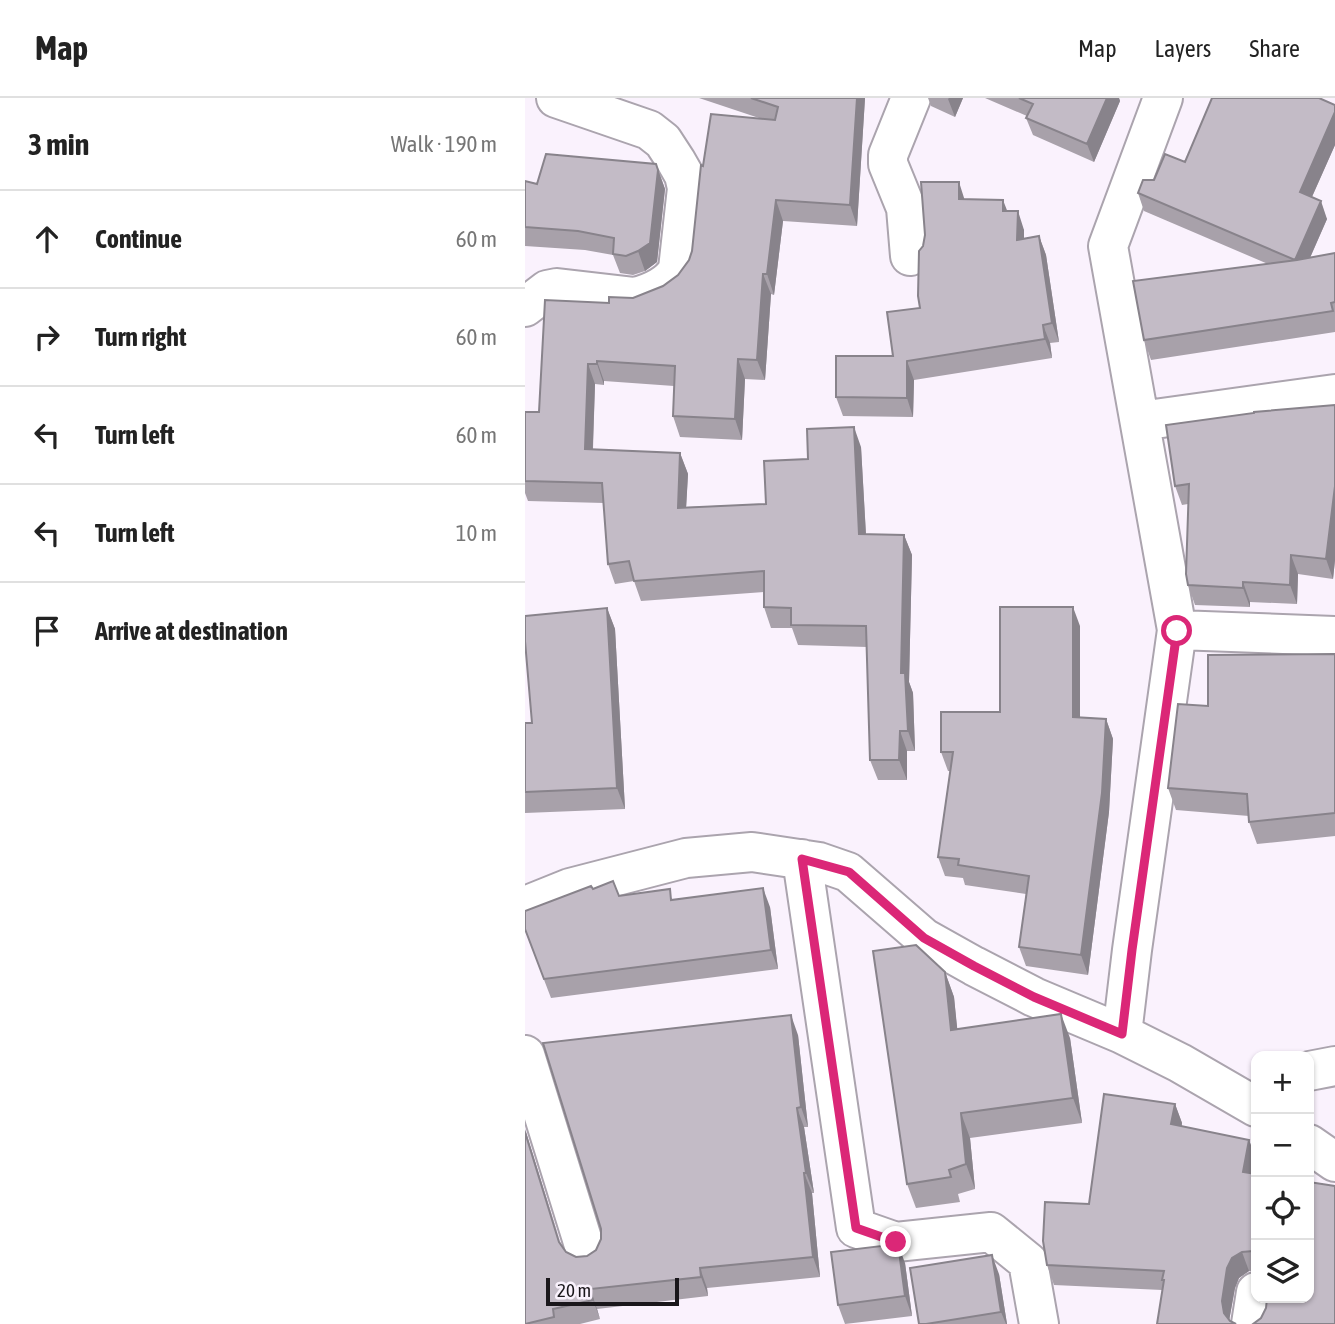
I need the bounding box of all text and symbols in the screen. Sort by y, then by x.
text: Map [35,29,88,67]
text: Map [1078,35,1117,62]
text: Layers [1155,35,1211,62]
text: Share [1249,35,1300,62]
text: 3 min [28,127,89,161]
text: Walk · 190 m [391,131,497,157]
icon: ahead [28,220,66,258]
text: Continue [95,224,182,254]
text: 60 m [456,226,497,252]
icon: right [28,318,66,356]
text: Turn right [95,322,186,352]
text: 60 m [456,324,497,350]
icon: left [28,416,66,454]
text: Turn left [95,420,175,450]
text: 60 m [456,422,497,448]
icon: left [28,514,66,552]
text: Turn left [95,518,175,548]
text: 10 m [456,520,497,546]
icon: arrive [28,612,66,650]
route start [1161,615,1192,646]
text: Arrive at destination [95,616,288,646]
map controls [1251,1051,1314,1303]
button: + [1251,1051,1314,1114]
button: − [1251,1114,1314,1177]
button: locate [1251,1177,1314,1240]
route end [880,1226,911,1257]
button: layers [1251,1240,1314,1303]
scale bar [546,1275,679,1307]
text: 20 m [557,1279,591,1301]

